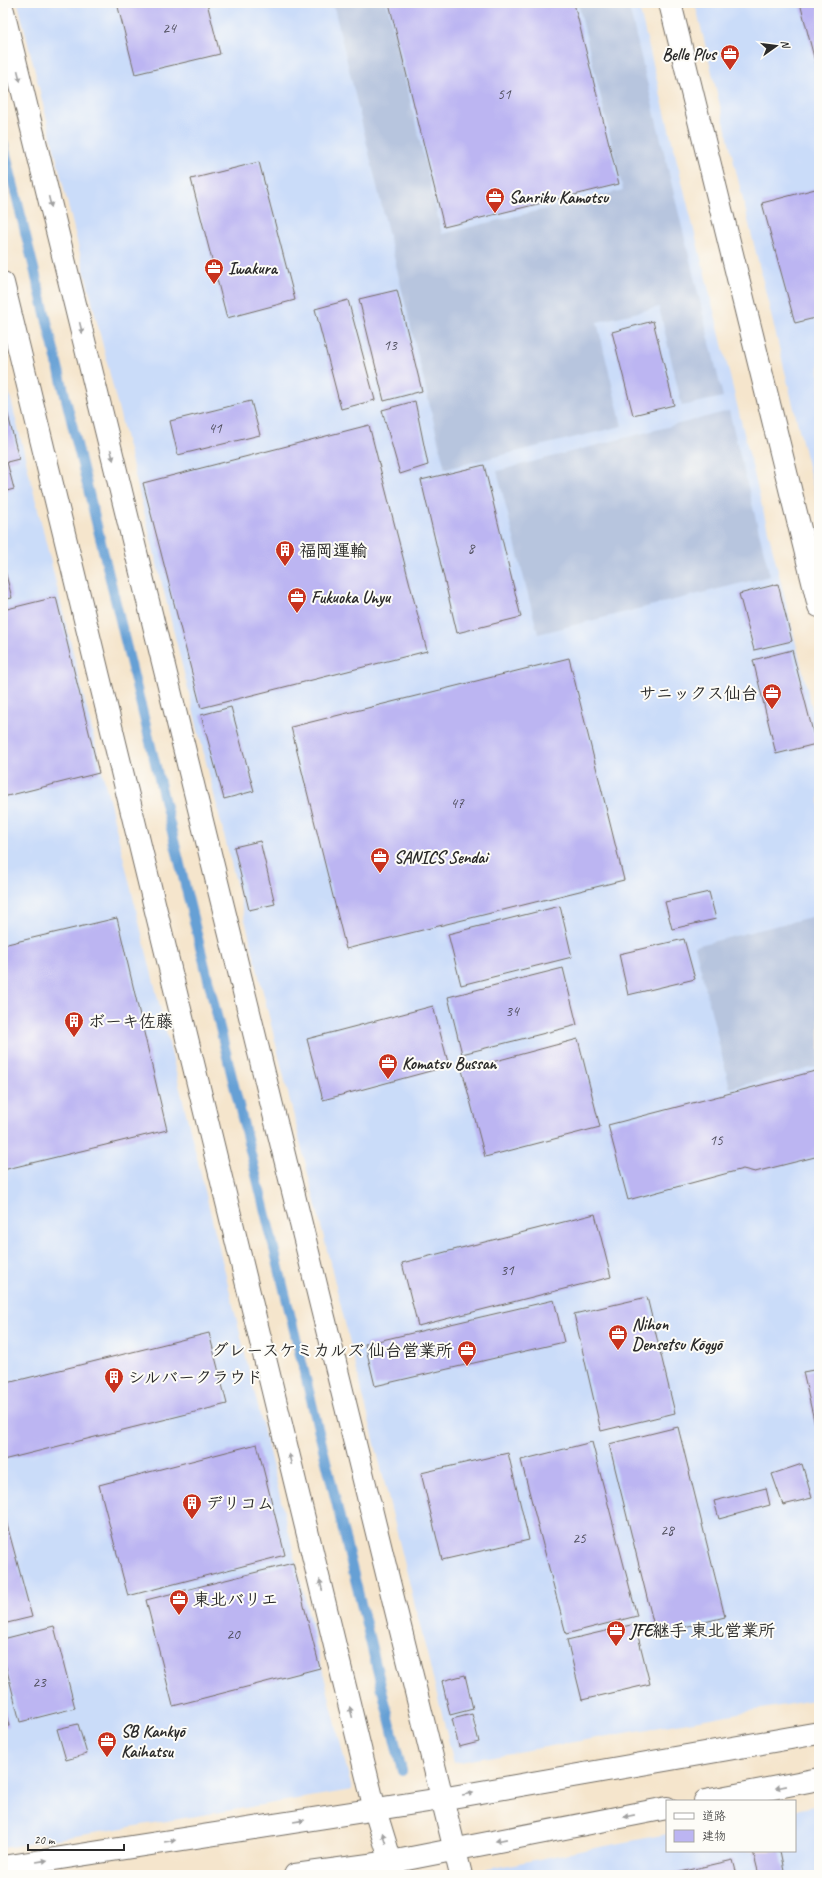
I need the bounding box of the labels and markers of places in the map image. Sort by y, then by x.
office icon: Belle Plus [719,43,741,71]
place label: Belle Plus [662,44,718,65]
office icon: Sanriku Kamotsu [484,186,506,214]
place label: Sanriku Kamotsu [509,187,610,208]
office icon: Iwakura [203,257,225,285]
place label: Iwakura [228,258,279,279]
building icon: 福岡運輸 [274,539,296,567]
place label: 福岡運輸 [299,540,368,561]
office icon: Fukuoka Unyu [286,586,308,614]
place label: Fukuoka Unyu [311,587,392,608]
office icon: サニックス仙台 [761,682,783,710]
place label: サニックス仙台 [639,683,758,704]
office icon: SANICS Sendai [369,846,391,874]
place label: SANICS Sendai [394,847,490,868]
building icon: ボーキ佐藤 [63,1010,85,1038]
place label: ボーキ佐藤 [88,1011,173,1032]
office icon: Komatsu Bussan [377,1052,399,1080]
place label: Komatsu Bussan [402,1053,498,1074]
place label: Nihon Densetsu Kōgyō [632,1314,725,1355]
office icon: Nihon Densetsu Kōgyō [607,1323,629,1351]
office icon: グレースケミカルズ 仙台営業所 [456,1339,478,1367]
place label: グレースケミカルズ 仙台営業所 [212,1340,453,1361]
building icon: シルバークラウド [103,1366,125,1394]
place label: シルバークラウド [128,1367,263,1388]
building icon: デリコム [181,1492,203,1520]
place label: デリコム [206,1493,274,1514]
office icon: 東北バリエ [168,1588,190,1616]
place label: 東北バリエ [193,1589,278,1610]
office icon: JFE継手 東北営業所 [605,1619,627,1647]
place label: JFE継手 東北営業所 [629,1620,776,1641]
place label: SB Kankyō Kaihatsu [121,1721,187,1762]
office icon: SB Kankyō Kaihatsu [96,1730,118,1758]

